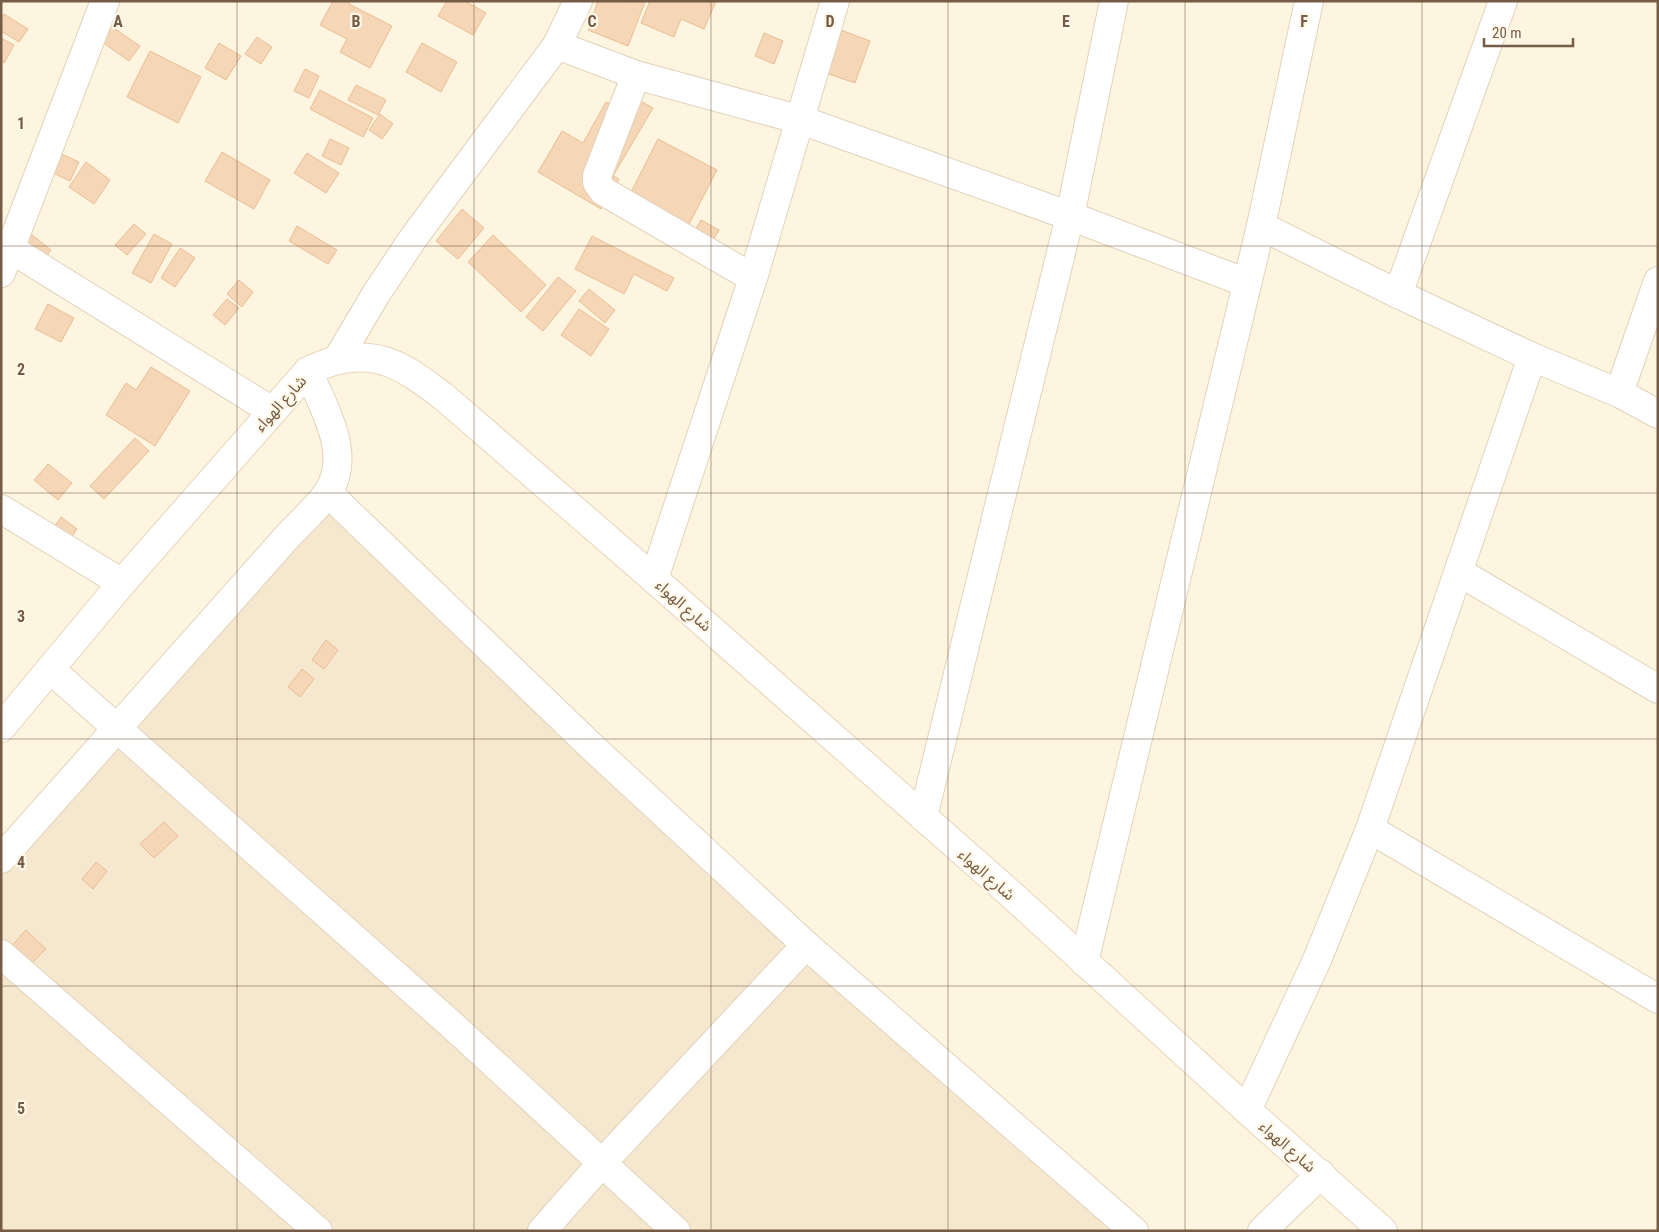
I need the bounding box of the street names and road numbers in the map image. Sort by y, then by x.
street label: شارع الهواء [250,371,313,437]
street label: شارع الهواء [650,575,716,638]
street label: شارع الهواء [952,845,1019,906]
street label: شارع الهواء [1253,1117,1320,1178]

